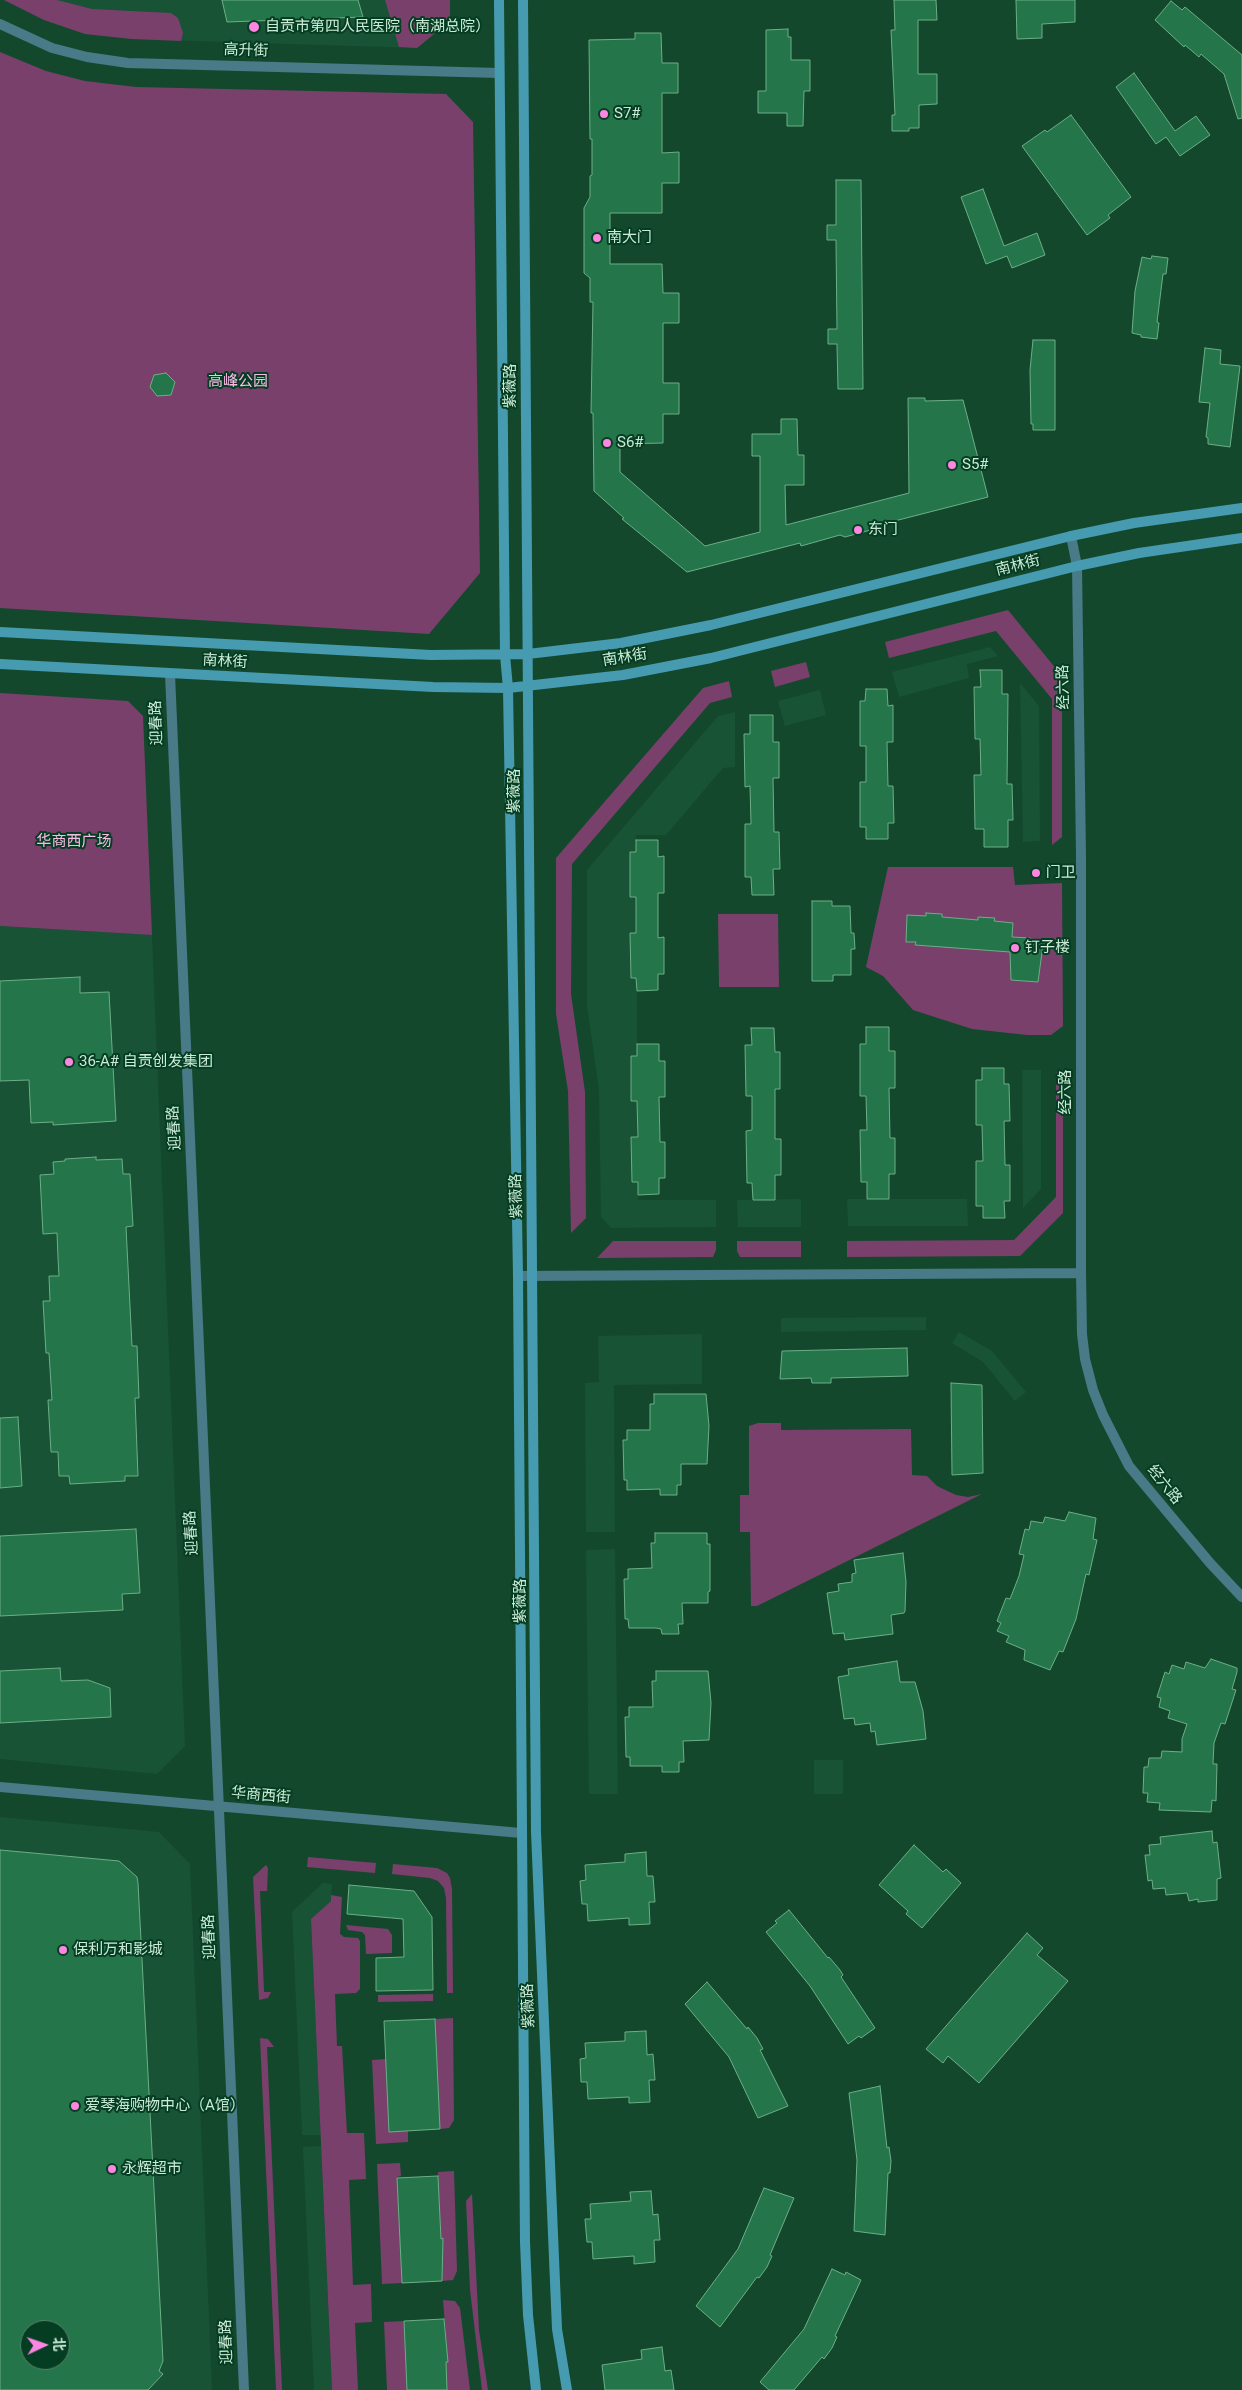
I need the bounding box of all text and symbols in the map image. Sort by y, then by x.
place label: 自贡市第四人民医院（南湖总院） [265,18,490,36]
marker: 自贡市第四人民医院（南湖总院） [247,20,261,34]
street label: 高升街 [223,41,269,61]
place label: S7# [614,105,641,123]
marker: S7# [598,108,610,120]
place label: 南大门 [607,229,652,247]
marker: 南大门 [591,232,603,244]
street label: 紫薇路 [502,364,520,408]
park label: 高峰公园 [208,373,268,391]
place label: S6# [617,434,644,452]
marker: S6# [601,437,613,449]
place label: S5# [962,456,989,474]
marker: S5# [946,459,958,471]
place label: 东门 [868,521,898,539]
marker: 东门 [852,524,864,536]
street label: 南林街 [994,552,1042,580]
street label: 南林街 [601,646,649,670]
street label: 南林街 [202,652,248,672]
street label: 经六路 [1055,664,1073,710]
street label: 迎春路 [147,700,167,746]
street label: 紫薇路 [506,769,524,813]
park label: 华商西广场 [37,833,111,851]
place label: 门卫 [1046,864,1076,882]
marker: 门卫 [1030,867,1042,879]
place label: 钉子楼 [1025,939,1070,957]
marker: 钉子楼 [1009,942,1021,954]
place label: 36-A# 自贡创发集团 [79,1053,213,1071]
marker: 36-A# 自贡创发集团 [63,1056,75,1068]
street label: 经六路 [1057,1070,1075,1114]
street label: 迎春路 [165,1105,185,1151]
street label: 紫薇路 [508,1173,526,1219]
street label: 经六路 [1143,1462,1185,1508]
street label: 迎春路 [182,1510,202,1556]
street label: 紫薇路 [512,1579,530,1623]
street label: 华商西街 [230,1784,292,1808]
street label: 迎春路 [200,1914,220,1960]
place label: 保利万和影城 [73,1941,163,1959]
marker: 保利万和影城 [57,1944,69,1956]
street label: 紫薇路 [519,1983,539,2029]
place label: 爱琴海购物中心（A馆） [85,2097,245,2115]
marker: 爱琴海购物中心（A馆） [69,2100,81,2112]
place label: 永辉超市 [122,2160,182,2178]
marker: 永辉超市 [106,2163,118,2175]
street label: 迎春路 [217,2319,237,2365]
north arrow [20,2320,70,2370]
text: 北 [51,2337,67,2352]

